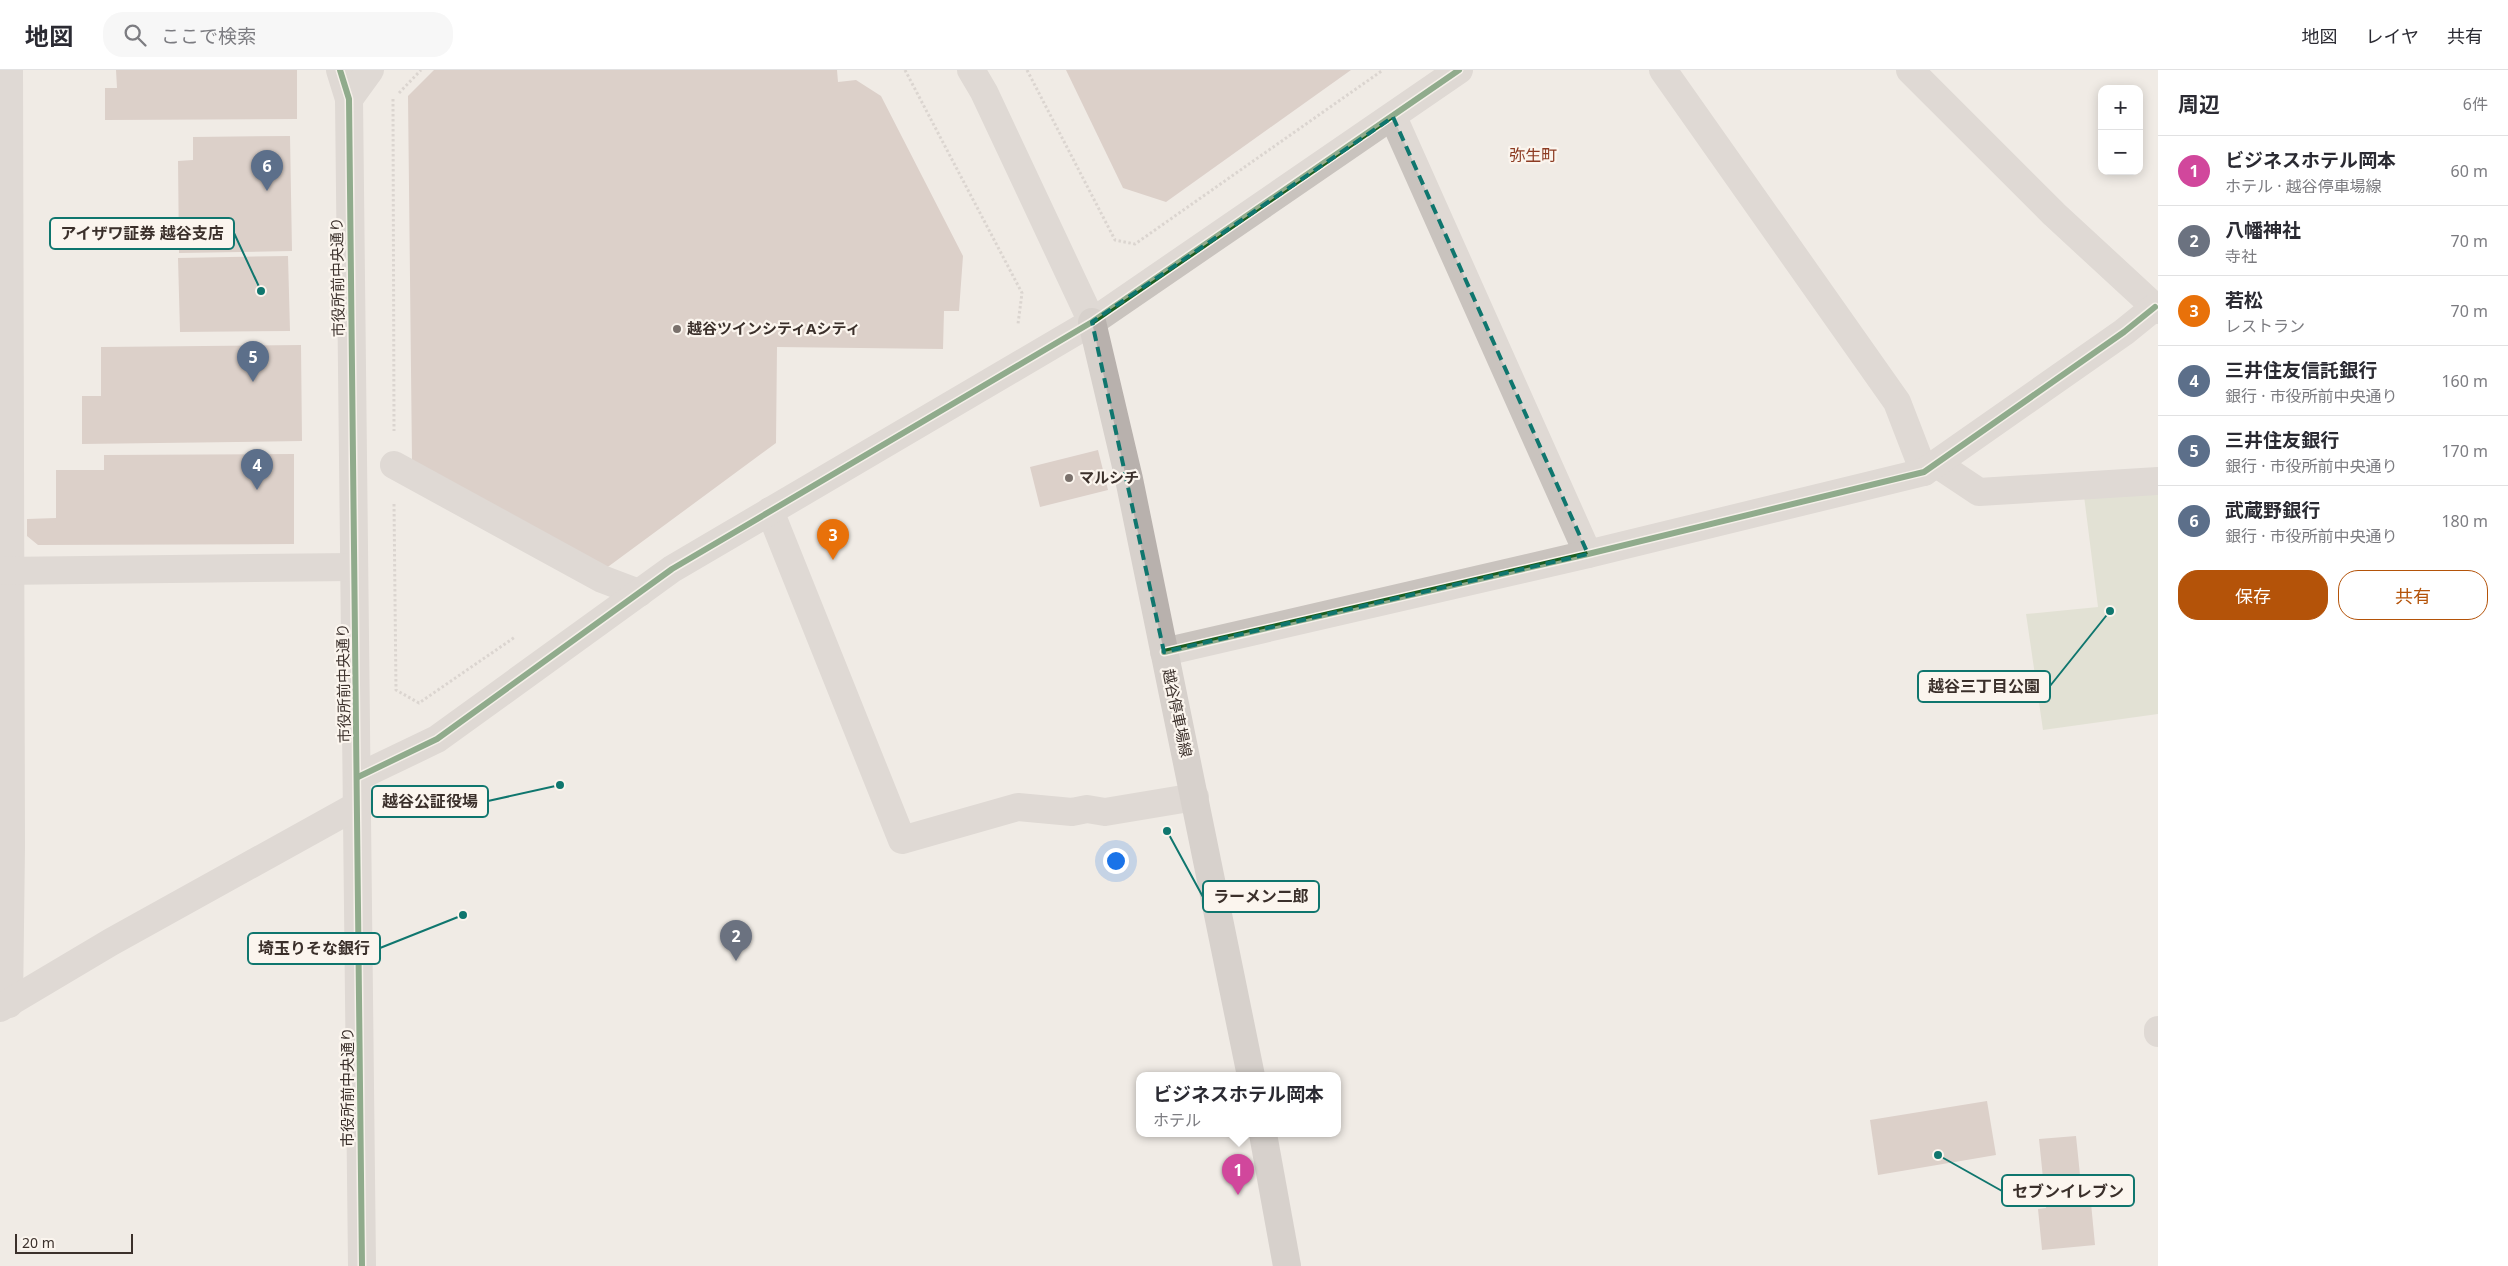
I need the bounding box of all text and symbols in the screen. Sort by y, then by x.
search box [103,12,453,57]
text: 地図 [25,19,73,52]
icon: search [121,21,149,49]
text: ここで検索 [161,23,256,49]
text: 地図 [2302,24,2338,48]
text: レイヤ [2366,24,2419,48]
text: 共有 [2447,24,2483,48]
map controls [2098,85,2143,175]
button: + [2098,85,2143,130]
text: 周辺 [2178,90,2220,118]
text: 6件 [2463,93,2488,115]
button: − [2098,130,2143,175]
district label: 弥生町 [1509,144,1557,166]
text: ビジネスホテル岡本 [2225,147,2396,173]
pin: 6 [251,150,283,191]
text: 1 [2189,160,2199,182]
text: 60 m [2451,160,2488,182]
text: ホテル · 越谷停車場線 [2225,175,2382,197]
street label: 市役所前中央通り [326,217,348,337]
text: 八幡神社 [2225,217,2301,243]
callout: アイザワ証券 越谷支店 [50,218,234,249]
text: アイザワ証券 越谷支店 [60,222,224,244]
text: 2 [2189,230,2199,252]
text: 70 m [2451,230,2488,252]
text: 寺社 [2225,245,2257,267]
text: 若松 [2225,287,2263,313]
text: 3 [2189,300,2199,322]
text: 70 m [2451,300,2488,322]
text: レストラン [2225,315,2305,337]
place label: 越谷ツインシティAシティ [687,318,861,338]
marker: 越谷ツインシティAシティ [671,323,683,335]
pin: 5 [237,341,269,382]
text: 三井住友信託銀行 [2225,357,2377,383]
text: 4 [2189,370,2199,392]
text: 160 m [2441,370,2488,392]
text: 銀行 · 市役所前中央通り [2225,385,2398,407]
text: 三井住友銀行 [2225,427,2339,453]
text: 5 [2189,440,2199,462]
text: 170 m [2441,440,2488,462]
pin: 4 [241,449,273,490]
text: 銀行 · 市役所前中央通り [2225,455,2398,477]
place label: マルシチ [1079,467,1139,487]
marker: マルシチ [1063,472,1075,484]
text: 武蔵野銀行 [2225,497,2320,523]
text: 6 [2189,510,2199,532]
text: 180 m [2441,510,2488,532]
pin: 3 [817,519,849,560]
text: 銀行 · 市役所前中央通り [2225,525,2398,547]
button: 保存 [2178,570,2328,620]
button: 共有 [2338,570,2488,620]
street label: 市役所前中央通り [332,623,354,743]
street label: 越谷停車場線 [1159,666,1197,759]
callout: 越谷三丁目公園 [1918,671,2050,702]
text: 越谷三丁目公園 [1928,675,2040,697]
callout: 越谷公証役場 [372,786,488,817]
text: 越谷公証役場 [382,790,478,812]
your location [1103,848,1129,874]
callout: ラーメン二郎 [1203,881,1319,912]
text: ラーメン二郎 [1213,885,1309,907]
pin: 2 [720,920,752,961]
callout: 埼玉りそな銀行 [248,933,380,964]
text: 埼玉りそな銀行 [258,937,370,959]
street label: 市役所前中央通り [337,1027,357,1147]
popup [1136,1072,1341,1137]
text: ビジネスホテル岡本 [1153,1081,1324,1107]
text: ホテル [1153,1109,1201,1131]
pin: 1 [1222,1154,1254,1195]
callout: セブンイレブン [2002,1175,2134,1206]
text: セブンイレブン [2012,1180,2124,1202]
scale bar [15,1231,132,1254]
text: 20 m [22,1233,55,1252]

